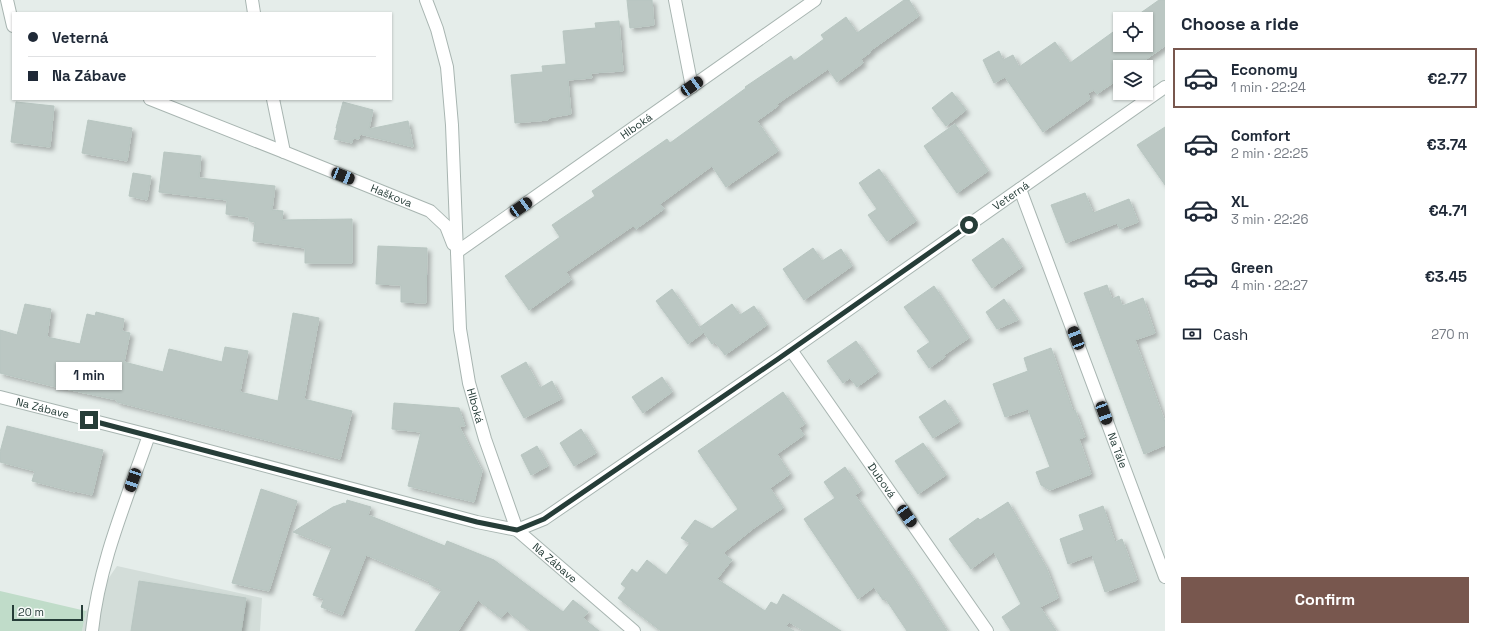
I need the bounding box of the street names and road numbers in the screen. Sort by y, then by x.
street label: Hlboká [617,109,655,142]
street label: Veterná [990,178,1032,213]
street label: Haškova [369,181,415,210]
street label: Hlboká [464,386,487,426]
street label: Na Zábave [14,394,71,421]
street label: Na Tále [1105,430,1131,470]
street label: Dubová [865,460,899,501]
street label: Na Zábave [530,540,580,586]

